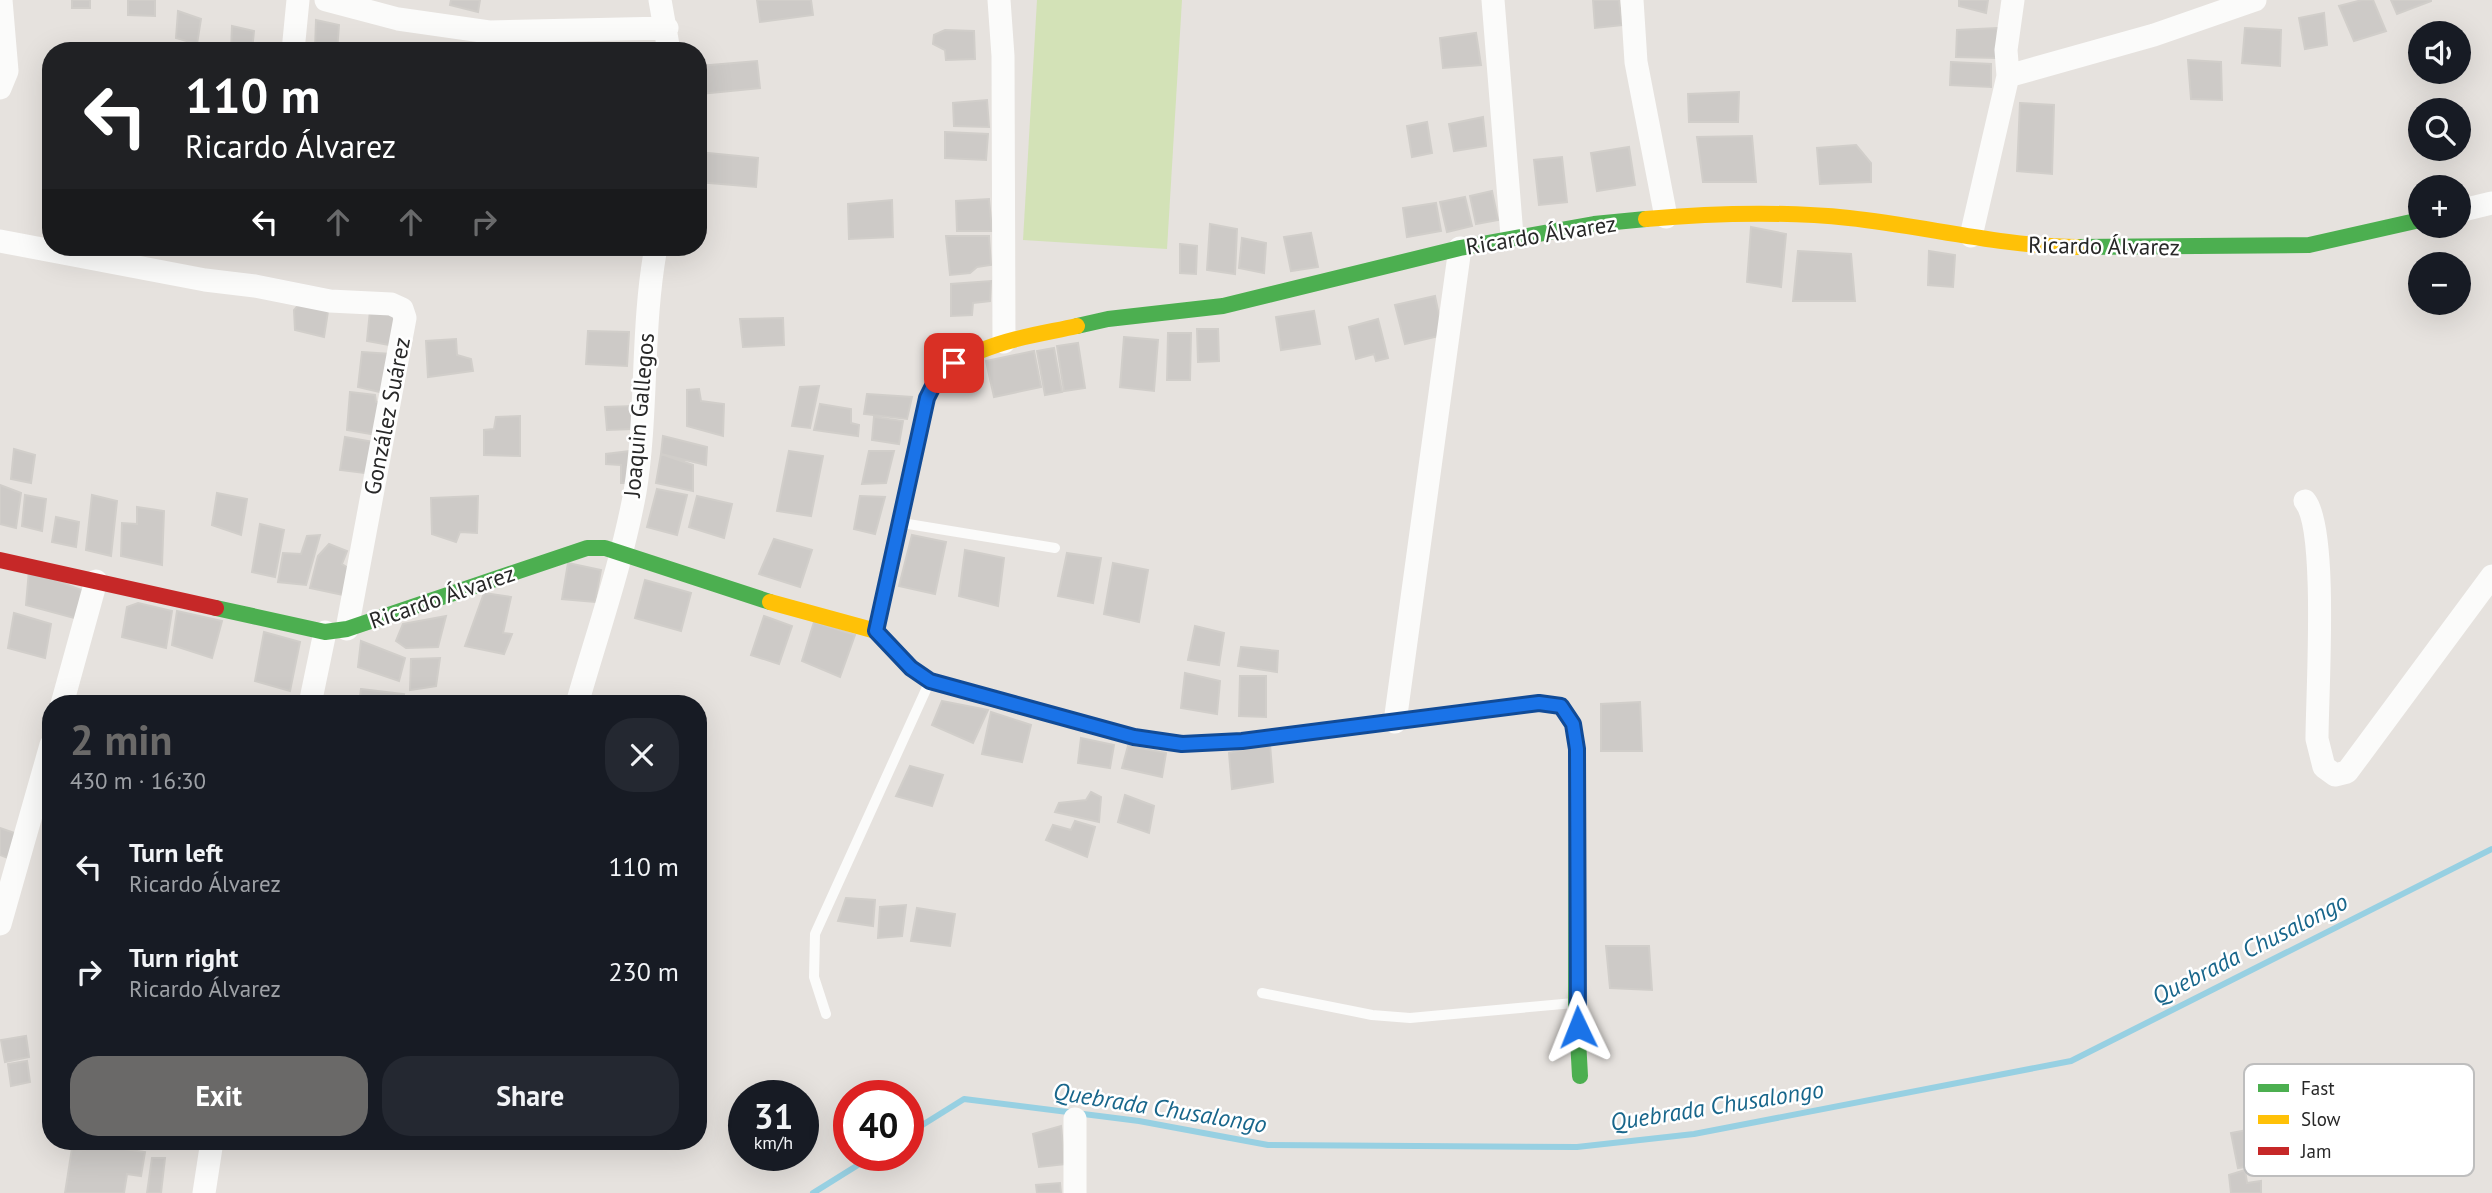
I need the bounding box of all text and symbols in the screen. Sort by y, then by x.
map controls [2408,21,2471,315]
button: sound [2408,21,2471,84]
text: 110 m [185,63,320,127]
icon: left [70,70,161,161]
button: search [2408,98,2471,161]
text: Ricardo Álvarez [185,125,396,167]
button: + [2408,175,2471,238]
icon: left [246,203,284,241]
icon: ahead [319,203,357,241]
icon: ahead [392,203,430,241]
icon: right [465,203,503,241]
street label: Ricardo Álvarez [1464,208,1618,261]
street label: Ricardo Álvarez [2028,230,2180,261]
button: − [2408,252,2471,315]
street label: Joaquin Gallegos [617,332,660,499]
pin [924,333,984,393]
street label: González Suárez [357,335,416,497]
icon: arrive [935,344,973,382]
street label: Ricardo Álvarez [365,558,518,635]
text: 2 min [70,712,172,767]
button: close [605,718,679,792]
text: 430 m · 16:30 [70,766,206,795]
text: Turn left [129,836,223,869]
icon: left [70,848,108,886]
text: 110 m [608,850,679,883]
text: Ricardo Álvarez [129,869,281,898]
water label: Quebrada Chusalongo [2147,886,2353,1011]
text: Turn right [129,941,238,974]
icon: right [70,953,108,991]
text: 230 m [608,955,679,988]
text: Ricardo Álvarez [129,974,281,1003]
position arrow [1541,990,1615,1064]
button: Exit [70,1056,368,1136]
button: Share [382,1056,679,1136]
legend [2244,1064,2474,1176]
water label: Quebrada Chusalongo [1608,1073,1826,1138]
water label: Quebrada Chusalongo [1051,1075,1269,1140]
text: Fast [2301,1076,2335,1100]
speed limit sign: 40 [833,1080,924,1171]
text: 31 [754,1093,793,1139]
text: Slow [2301,1107,2341,1131]
text: km/h [754,1131,793,1154]
text: Jam [2300,1139,2331,1163]

